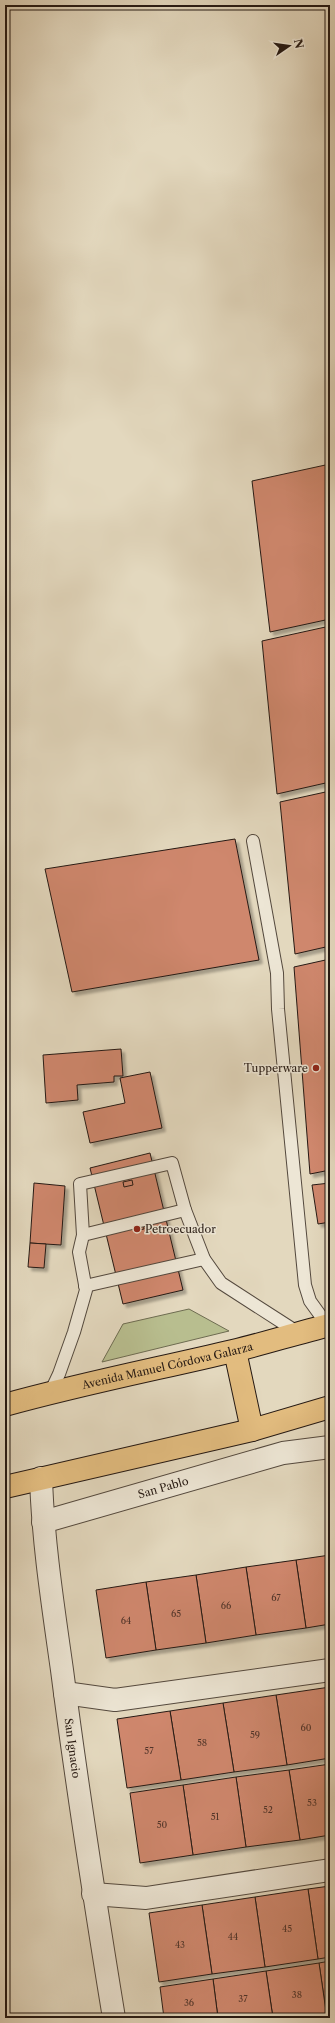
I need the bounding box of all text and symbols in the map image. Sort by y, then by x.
north arrow [269,26,309,66]
text: N [291,38,307,50]
place label: Tupperware [244,1061,308,1075]
marker: Tupperware [311,1063,321,1073]
place label: Petroecuador [145,1222,216,1236]
marker: Petroecuador [132,1224,142,1234]
street label: Avenida Manuel Córdova Galarza [80,1339,255,1392]
street label: San Pablo [136,1474,190,1501]
house number: 67 [271,1592,281,1603]
house number: 66 [221,1600,231,1611]
house number: 65 [171,1608,181,1619]
house number: 64 [121,1615,131,1626]
street label: San Ignacio [61,1717,84,1779]
house number: 60 [301,1722,312,1733]
house number: 59 [250,1729,260,1740]
house number: 58 [197,1737,207,1748]
house number: 57 [144,1745,154,1756]
house number: 53 [307,1797,317,1808]
house number: 52 [263,1804,273,1815]
house number: 51 [211,1811,220,1822]
house number: 50 [157,1819,168,1830]
house number: 45 [282,1923,292,1934]
house number: 44 [228,1931,238,1942]
house number: 43 [175,1939,185,1950]
house number: 38 [292,1989,302,2000]
house number: 37 [238,1993,248,2004]
house number: 36 [184,1997,194,2008]

